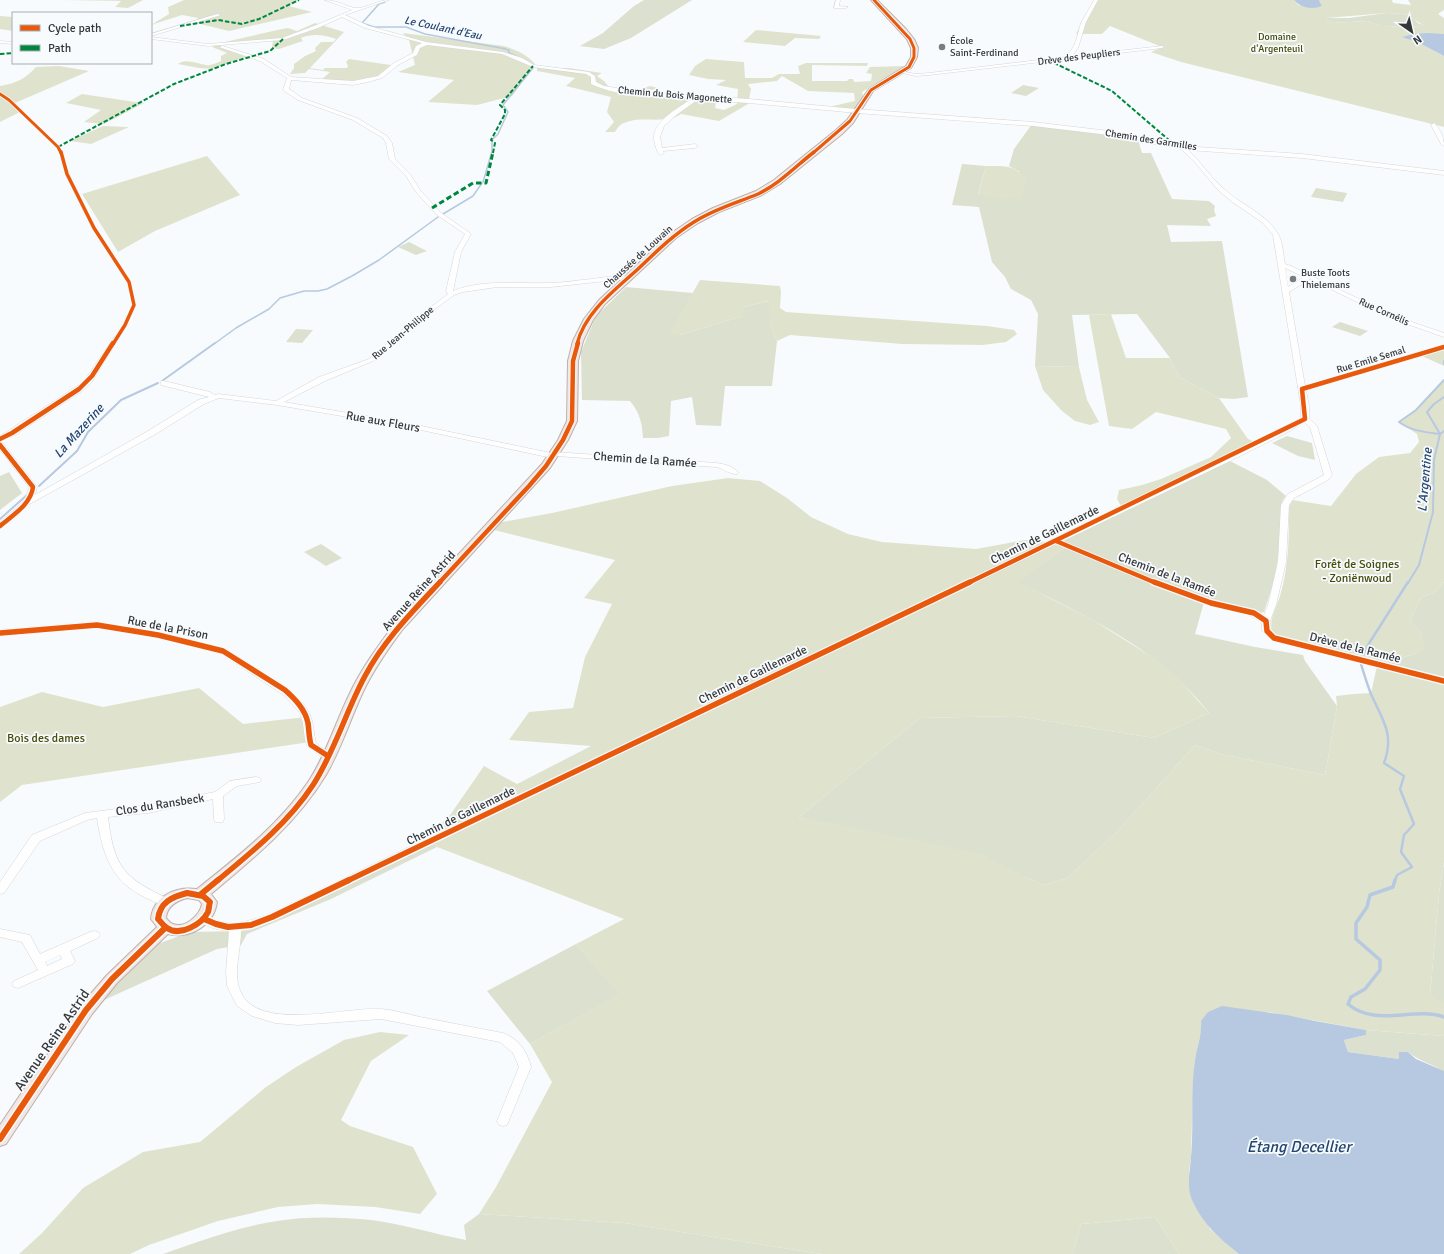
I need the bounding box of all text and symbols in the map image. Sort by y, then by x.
legend [12,12,152,64]
north arrow [1392,12,1432,52]
water label: Le Coulant d'Eau [403,13,484,43]
text: Cycle path [48,21,101,36]
park label: Domaine d'Argenteuil [1251,31,1303,55]
text: N [1411,32,1424,47]
place label: École Saint-Ferdinand [950,34,1019,59]
text: Path [48,41,71,56]
marker: École Saint-Ferdinand [937,42,947,52]
street label: Drève des Peupliers [1037,46,1122,68]
street label: Chemin du Bois Magonette [618,84,732,106]
street label: Chemin des Garmilles [1104,127,1198,153]
street label: Chaussée de Louvain [601,223,675,291]
place label: Buste Toots Thielemans [1301,267,1350,291]
marker: Buste Toots Thielemans [1288,274,1298,284]
street label: Rue Cornélis [1357,296,1412,329]
street label: Rue Jean-Philippe [370,304,436,362]
street label: Rue Emile Semal [1335,344,1407,376]
water label: La Mazerine [50,399,109,461]
street label: Rue aux Fleurs [345,408,421,436]
water label: L'Argentine [1414,446,1436,513]
street label: Chemin de la Ramée [593,449,697,471]
street label: Chemin de Gaillemarde [988,502,1102,568]
street label: Avenue Reine Astrid [379,548,459,634]
street label: Chemin de la Ramée [1116,549,1218,601]
park label: Forêt de Soignes - Zoniënwoud [1315,557,1399,586]
street label: Rue de la Prison [126,613,210,643]
street label: Drève de la Ramée [1308,629,1402,667]
street label: Chemin de Gaillemarde [696,642,810,708]
park label: Bois des dames [7,731,85,746]
street label: Chemin de Gaillemarde [404,783,518,849]
street label: Clos du Ransbeck [115,791,205,819]
street label: Avenue Reine Astrid [11,986,93,1094]
water label: Étang Decellier [1247,1137,1353,1157]

